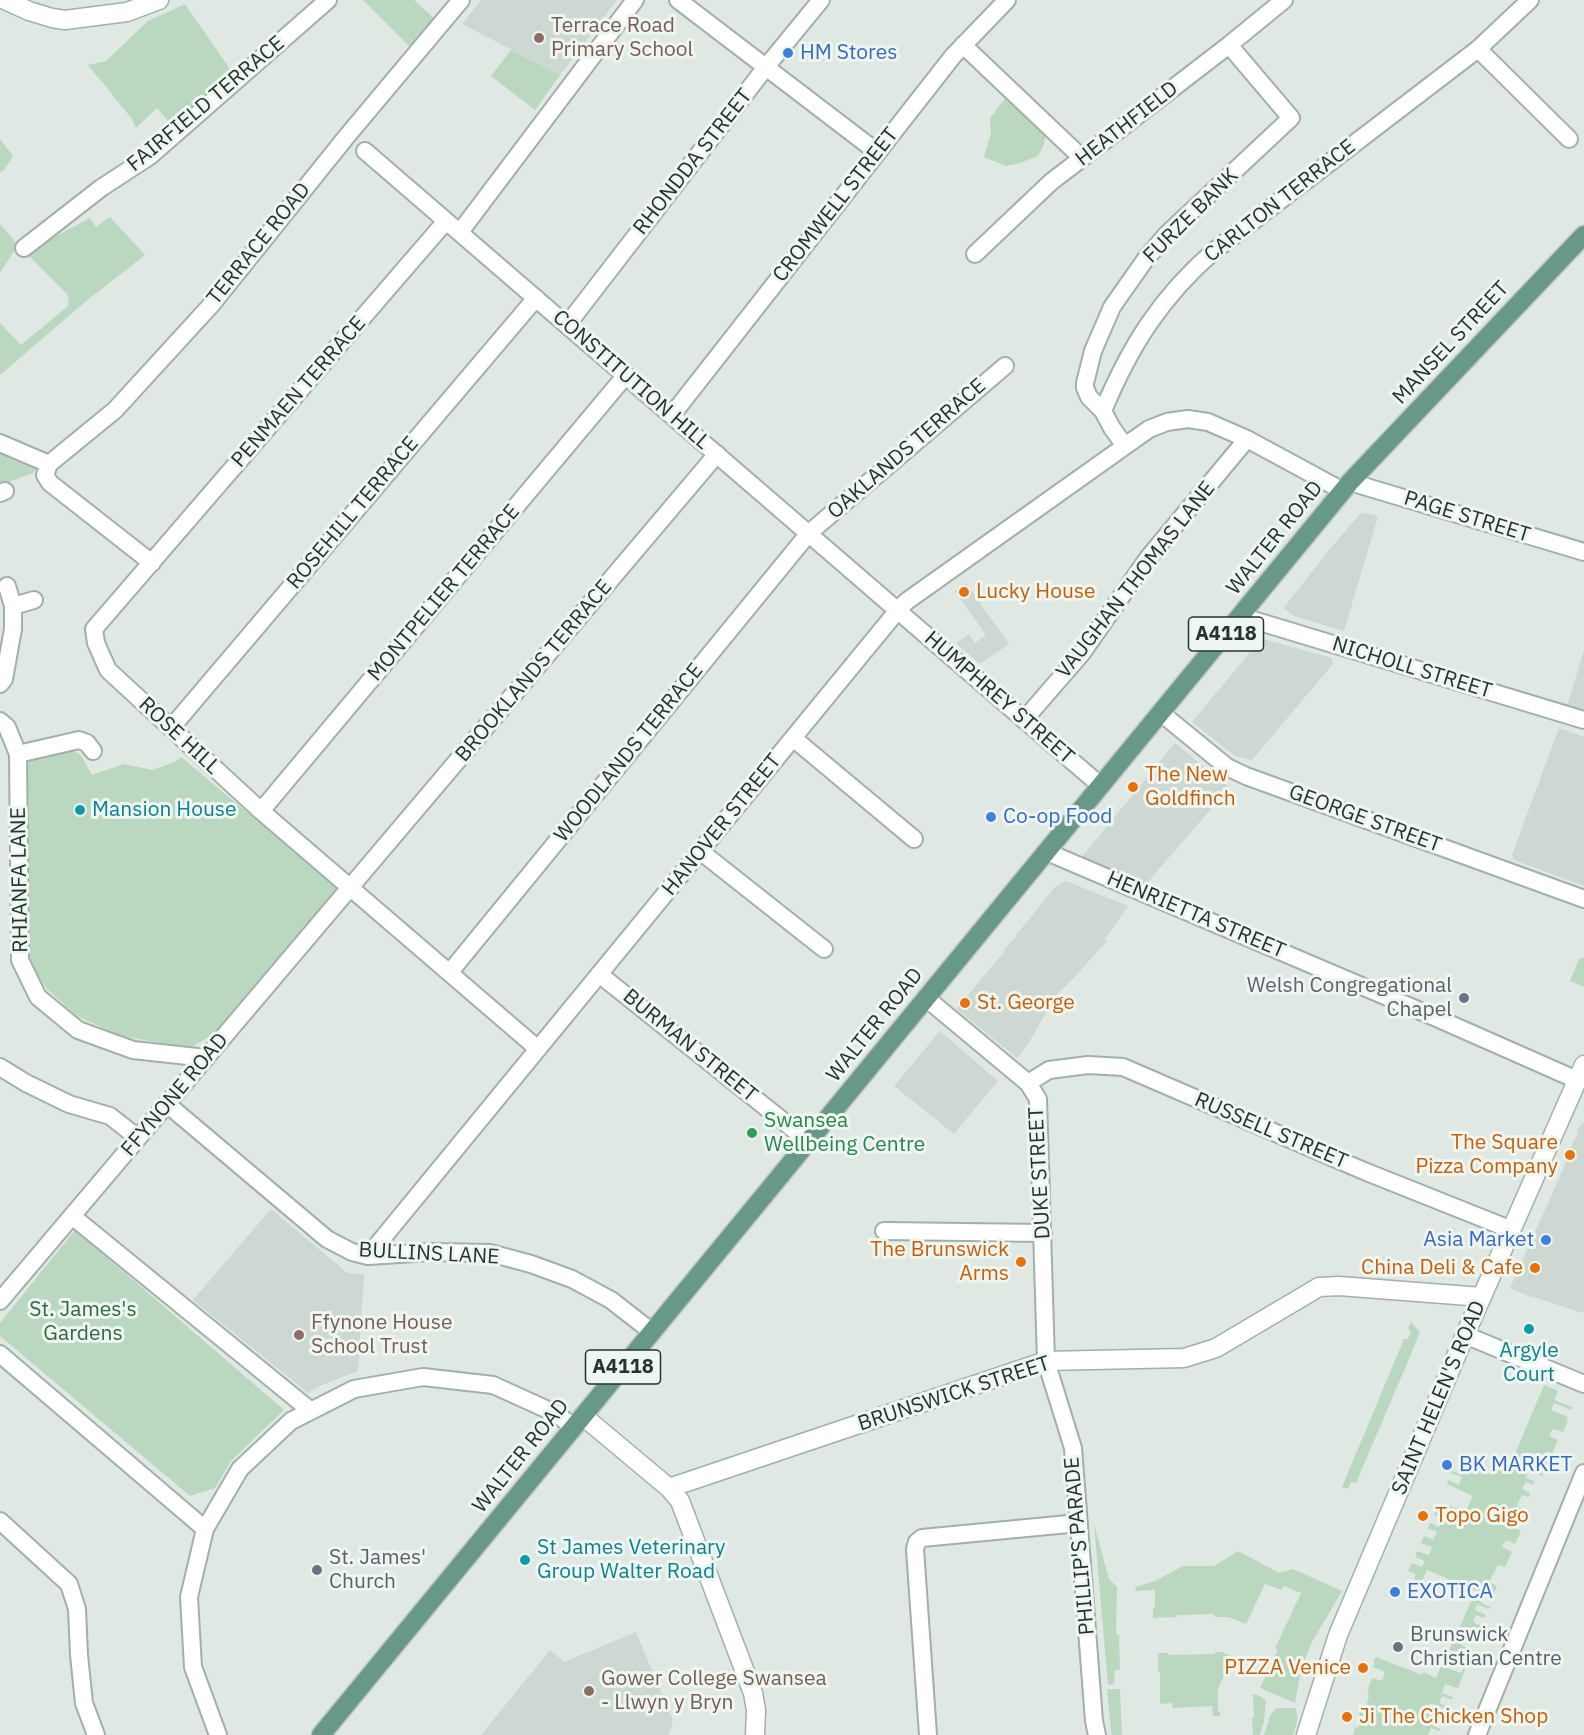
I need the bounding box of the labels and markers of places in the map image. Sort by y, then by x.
place label: Terrace Road Primary School [551,13,693,63]
marker: Terrace Road Primary School [532,31,546,45]
place label: HM Stores [800,40,897,66]
marker: HM Stores [781,46,795,60]
place label: Lucky House [976,579,1096,605]
marker: Lucky House [957,585,971,599]
place label: The New Goldfinch [1145,762,1236,812]
marker: The New Goldfinch [1126,780,1140,794]
place label: Mansion House [92,797,237,823]
marker: Mansion House [73,803,87,817]
place label: Co-op Food [1003,804,1112,830]
marker: Co-op Food [984,810,998,824]
place label: Welsh Congregational Chapel [1247,973,1452,1023]
place label: St. George [977,990,1075,1016]
marker: Welsh Congregational Chapel [1457,991,1471,1005]
marker: St. George [958,996,972,1010]
place label: Swansea Wellbeing Centre [764,1108,925,1158]
marker: Swansea Wellbeing Centre [745,1126,759,1140]
place label: The Square Pizza Company [1416,1130,1558,1180]
marker: The Square Pizza Company [1563,1148,1577,1162]
place label: Asia Market [1423,1227,1534,1253]
marker: Asia Market [1539,1233,1553,1247]
place label: The Brunswick Arms [870,1237,1009,1287]
marker: The Brunswick Arms [1014,1255,1028,1269]
place label: China Deli & Cafe [1361,1255,1523,1281]
marker: China Deli & Cafe [1528,1261,1542,1275]
place label: Ffynone House School Trust [311,1310,453,1360]
marker: Argyle Court [1522,1322,1536,1336]
marker: Ffynone House School Trust [292,1328,306,1342]
place label: Argyle Court [1499,1338,1559,1388]
place label: BK MARKET [1459,1452,1573,1478]
marker: BK MARKET [1440,1458,1454,1472]
place label: Topo Gigo [1435,1503,1529,1529]
marker: Topo Gigo [1416,1509,1430,1523]
place label: St James Veterinary Group Walter Road [537,1535,725,1585]
place label: St. James' Church [329,1545,426,1595]
marker: St James Veterinary Group Walter Road [518,1553,532,1567]
marker: St. James' Church [310,1563,324,1577]
place label: EXOTICA [1407,1579,1493,1605]
marker: EXOTICA [1388,1585,1402,1599]
place label: Brunswick Christian Centre [1410,1622,1562,1672]
marker: Brunswick Christian Centre [1391,1640,1405,1654]
place label: PIZZA Venice [1224,1655,1351,1681]
marker: PIZZA Venice [1356,1661,1370,1675]
place label: Gower College Swansea - Llwyn y Bryn [601,1666,827,1716]
marker: Gower College Swansea - Llwyn y Bryn [582,1684,596,1698]
place label: Ji The Chicken Shop [1359,1704,1548,1730]
marker: Ji The Chicken Shop [1340,1710,1354,1724]

